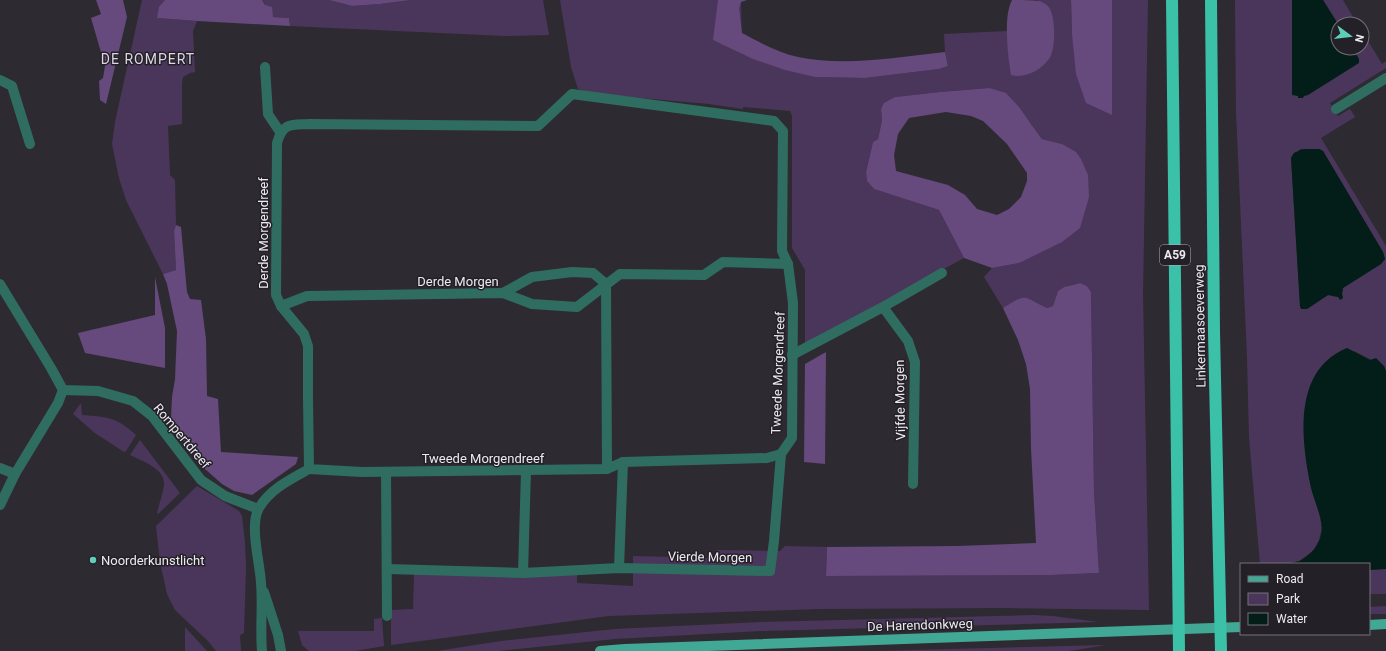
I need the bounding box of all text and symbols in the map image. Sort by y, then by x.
north arrow [1330,16,1370,56]
text: N [1352,33,1366,44]
district label: DE ROMPERT [101,51,195,67]
street label: Derde Morgendreef [256,177,271,289]
road number: A59 [1160,245,1190,265]
street label: Linkermaasoeverweg [1191,264,1209,388]
street label: Derde Morgen [417,274,499,289]
street label: Tweede Morgendreef [768,311,788,435]
street label: Vijfde Morgen [892,359,908,441]
street label: Rompertdreef [151,401,214,472]
street label: Tweede Morgendreef [422,451,545,466]
street label: Vierde Morgen [668,549,752,565]
place label: Noorderkunstlicht [101,553,204,568]
marker: Noorderkunstlicht [88,555,98,565]
legend [1240,563,1370,635]
text: Road [1276,572,1304,586]
text: Park [1276,592,1301,606]
text: Water [1276,612,1307,626]
street label: De Harendonkweg [867,616,973,634]

